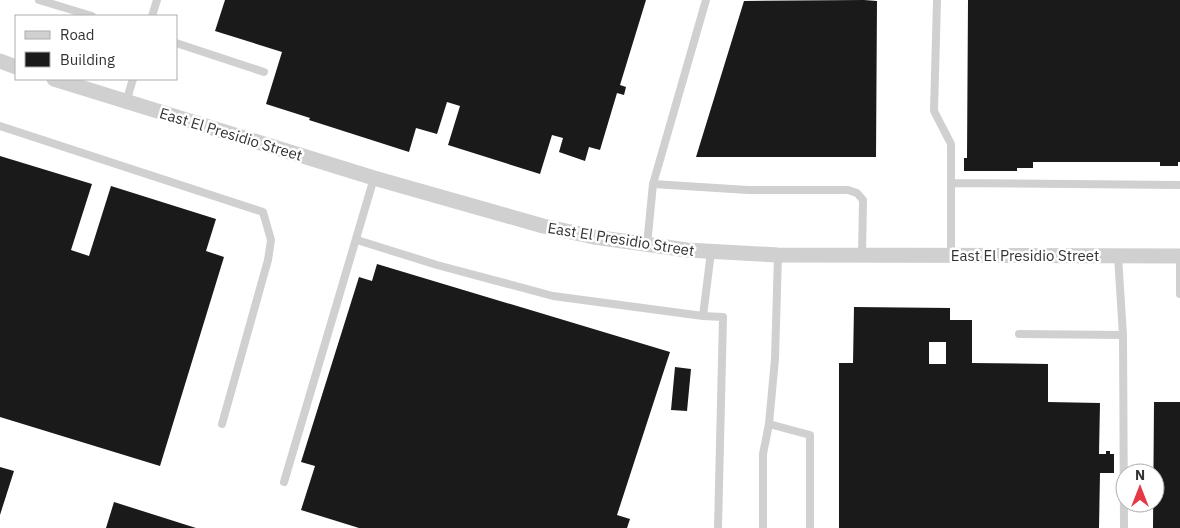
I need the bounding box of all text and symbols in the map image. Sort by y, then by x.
legend [15,15,178,80]
text: Road [60,25,95,44]
text: Building [60,50,115,69]
street label: East El Presidio Street [157,103,305,165]
street label: East El Presidio Street [546,218,696,260]
street label: East El Presidio Street [951,246,1099,265]
north arrow [1115,463,1165,513]
text: N [1135,466,1145,484]

